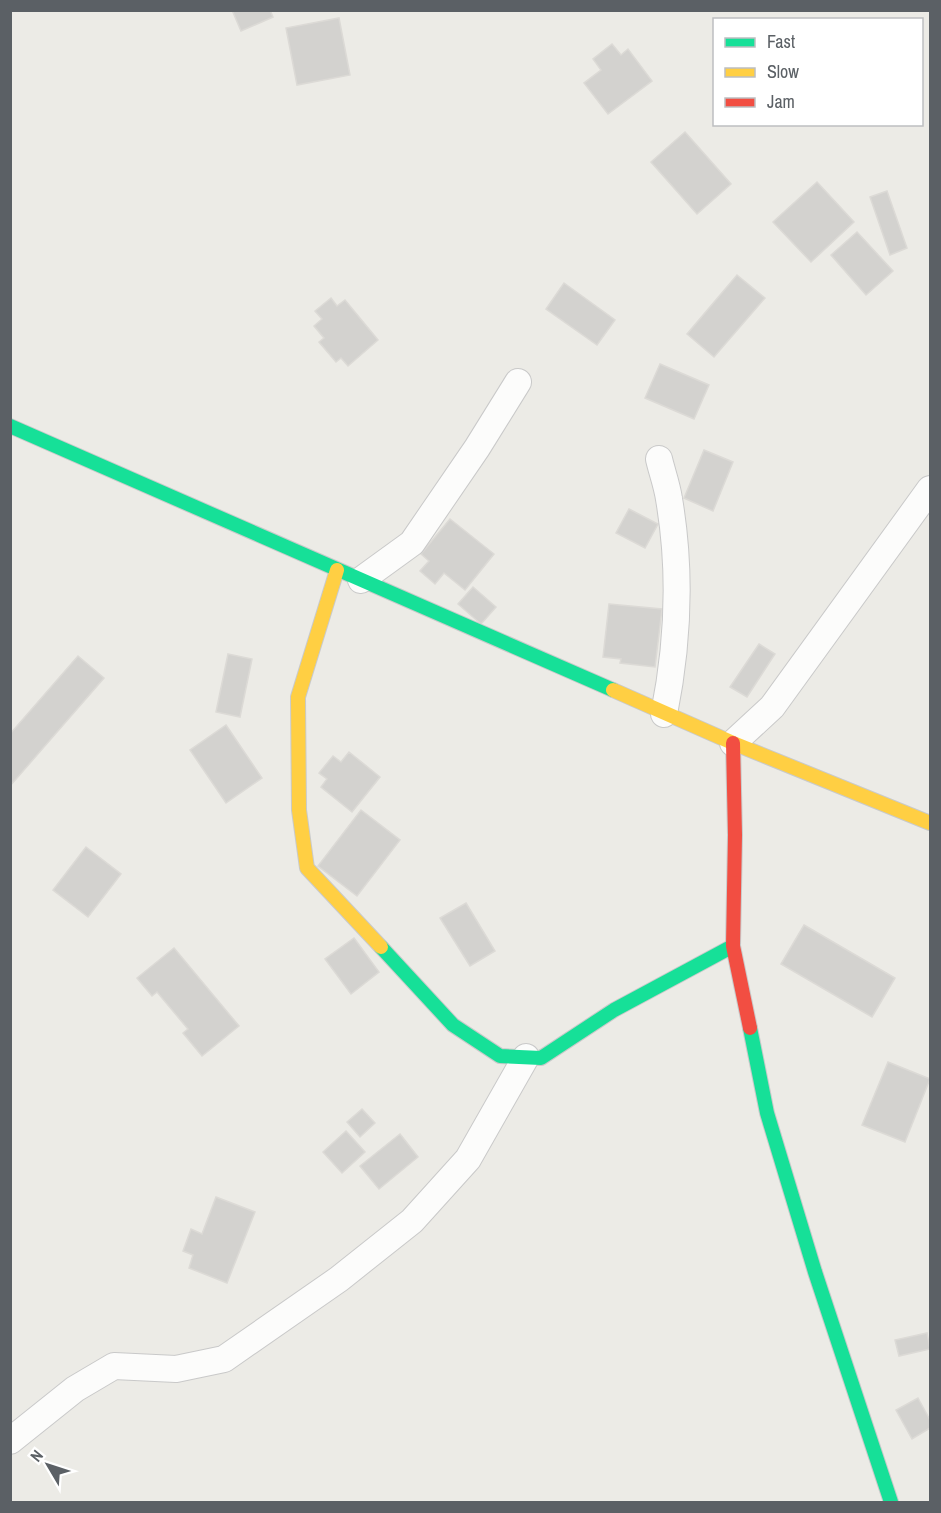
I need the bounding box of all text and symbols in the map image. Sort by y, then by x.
legend [713,18,923,126]
text: Fast [767,29,795,54]
text: Slow [767,59,799,84]
text: Jam [767,89,795,114]
north arrow [18,1435,78,1495]
text: N [25,1445,48,1466]

